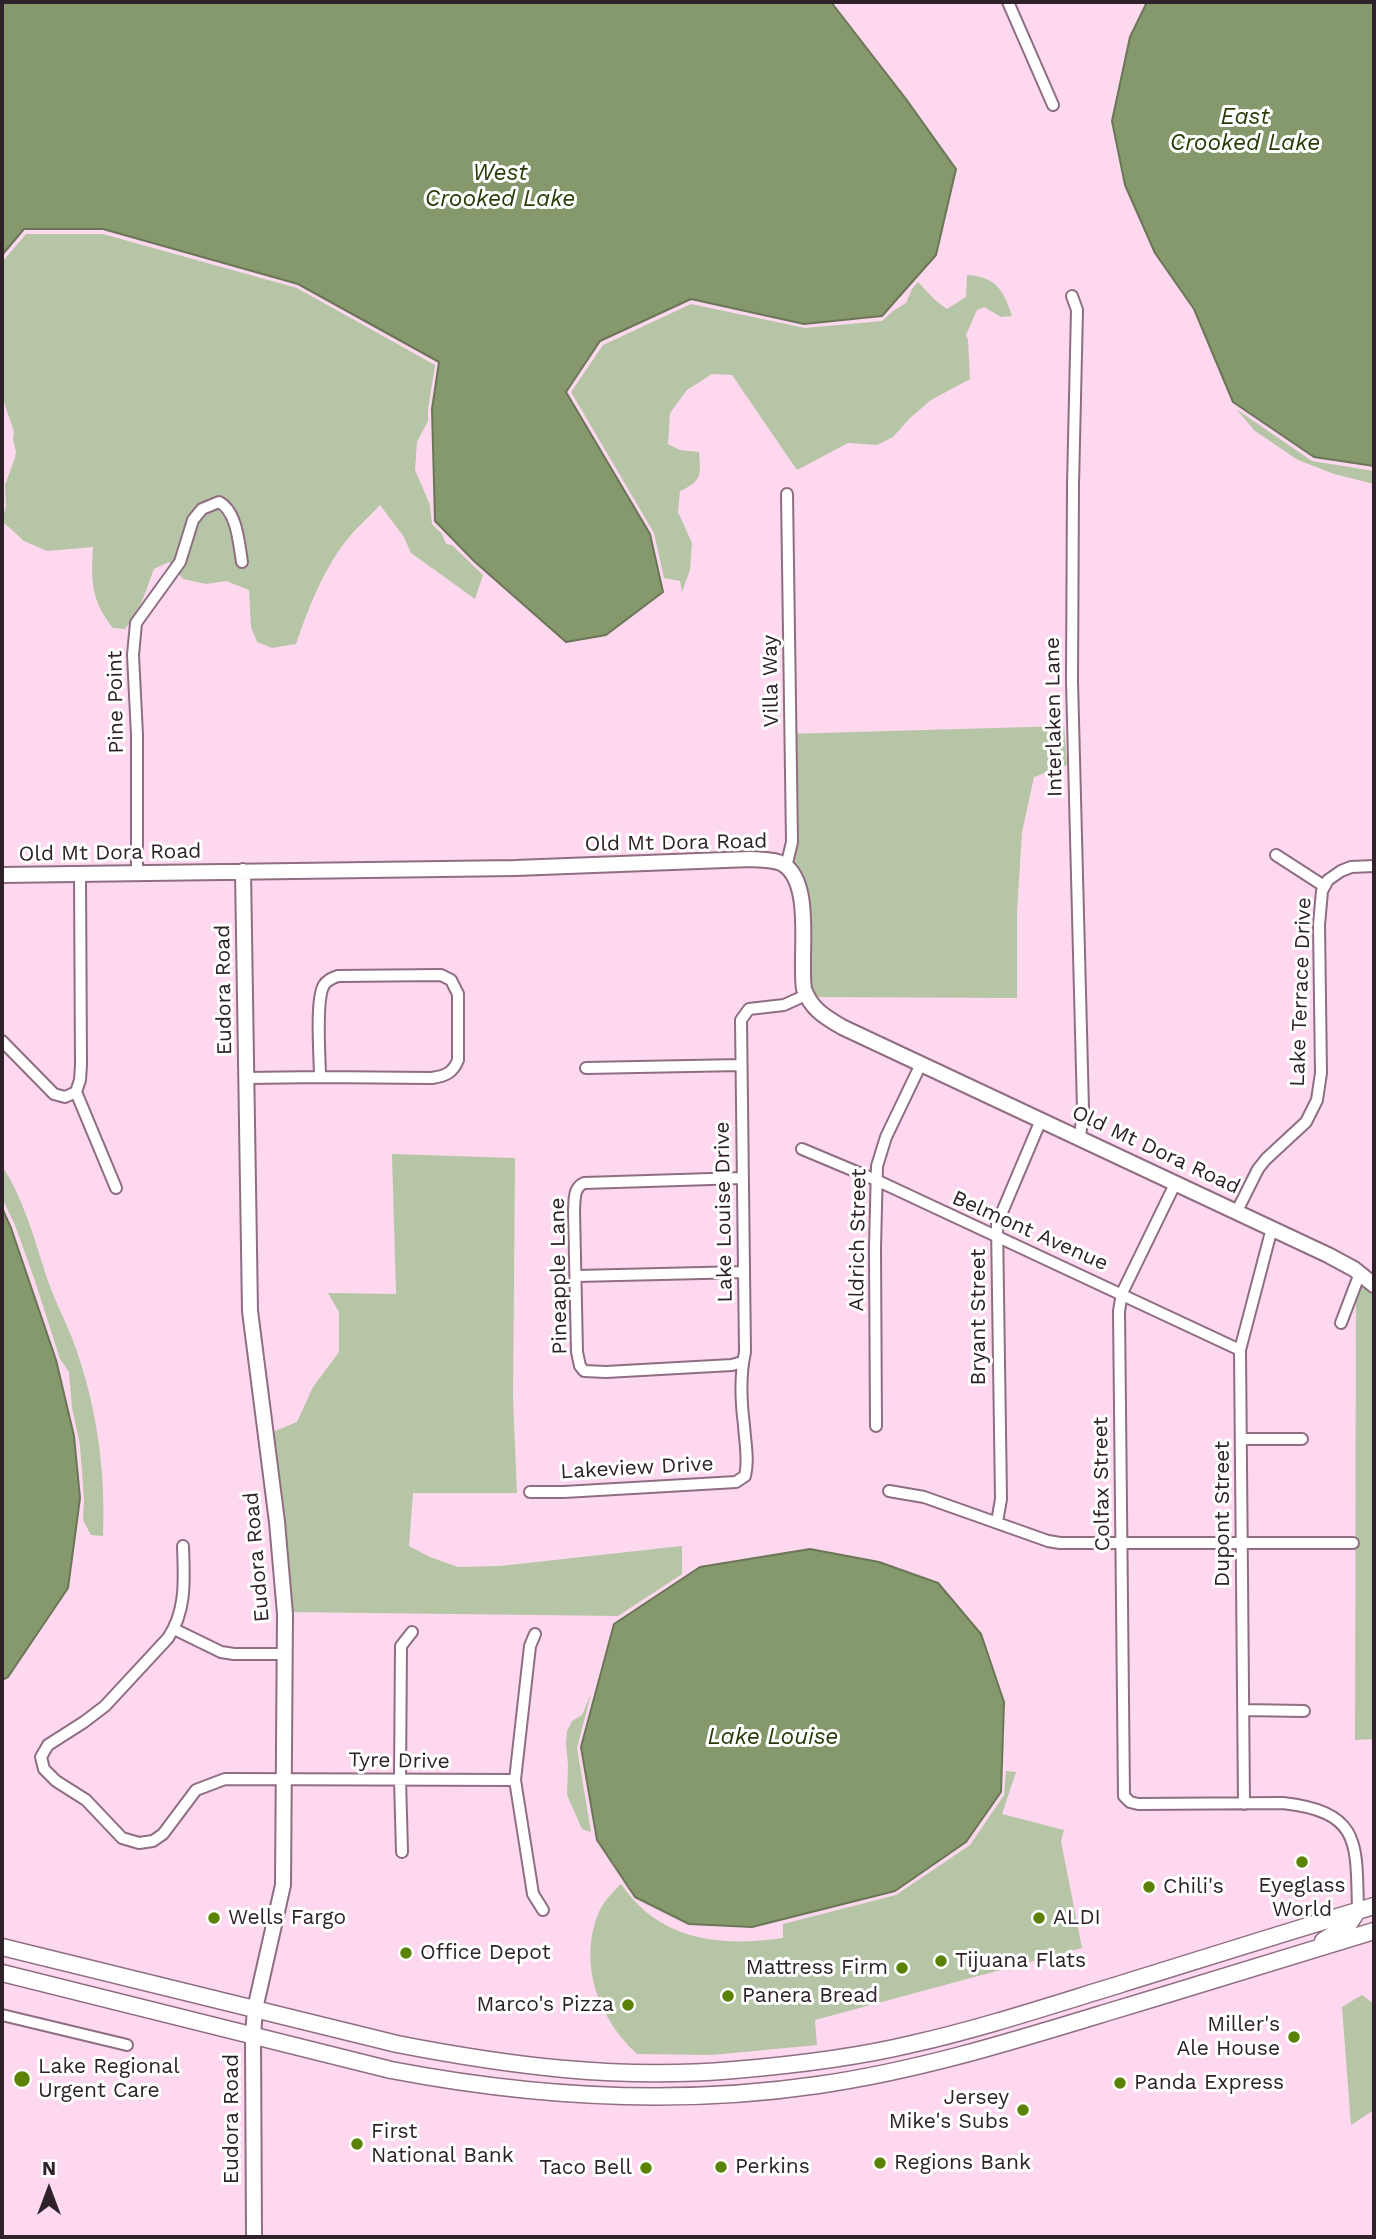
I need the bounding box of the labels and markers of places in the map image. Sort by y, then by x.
marker: Eyeglass World [1294,1854,1310,1870]
place label: Eyeglass World [1258,1873,1346,1923]
place label: Chili's [1163,1874,1224,1900]
marker: Chili's [1141,1879,1157,1895]
place label: Wells Fargo [228,1905,346,1931]
place label: ALDI [1053,1905,1101,1931]
marker: Wells Fargo [206,1910,222,1926]
marker: ALDI [1031,1910,1047,1926]
place label: Office Depot [420,1940,550,1966]
marker: Office Depot [398,1945,414,1961]
place label: Tijuana Flats [955,1948,1086,1974]
marker: Tijuana Flats [933,1953,949,1969]
place label: Mattress Firm [746,1955,888,1981]
marker: Mattress Firm [894,1960,910,1976]
place label: Panera Bread [742,1983,878,2009]
marker: Panera Bread [720,1988,736,2004]
place label: Marco's Pizza [477,1992,614,2018]
marker: Marco's Pizza [620,1997,636,2013]
place label: Miller's Ale House [1176,2012,1280,2062]
marker: Miller's Ale House [1286,2029,1302,2045]
place label: Lake Regional Urgent Care [38,2054,180,2104]
marker: Lake Regional Urgent Care [12,2069,32,2089]
place label: Panda Express [1134,2070,1284,2096]
marker: Panda Express [1112,2075,1128,2091]
place label: Jersey Mike's Subs [889,2085,1009,2135]
marker: Jersey Mike's Subs [1015,2102,1031,2118]
place label: First National Bank [371,2119,514,2169]
marker: First National Bank [349,2136,365,2152]
place label: Regions Bank [894,2150,1031,2176]
place label: Perkins [735,2154,810,2180]
place label: Taco Bell [539,2155,632,2181]
marker: Regions Bank [872,2155,888,2171]
marker: Perkins [713,2159,729,2175]
marker: Taco Bell [638,2160,654,2176]

